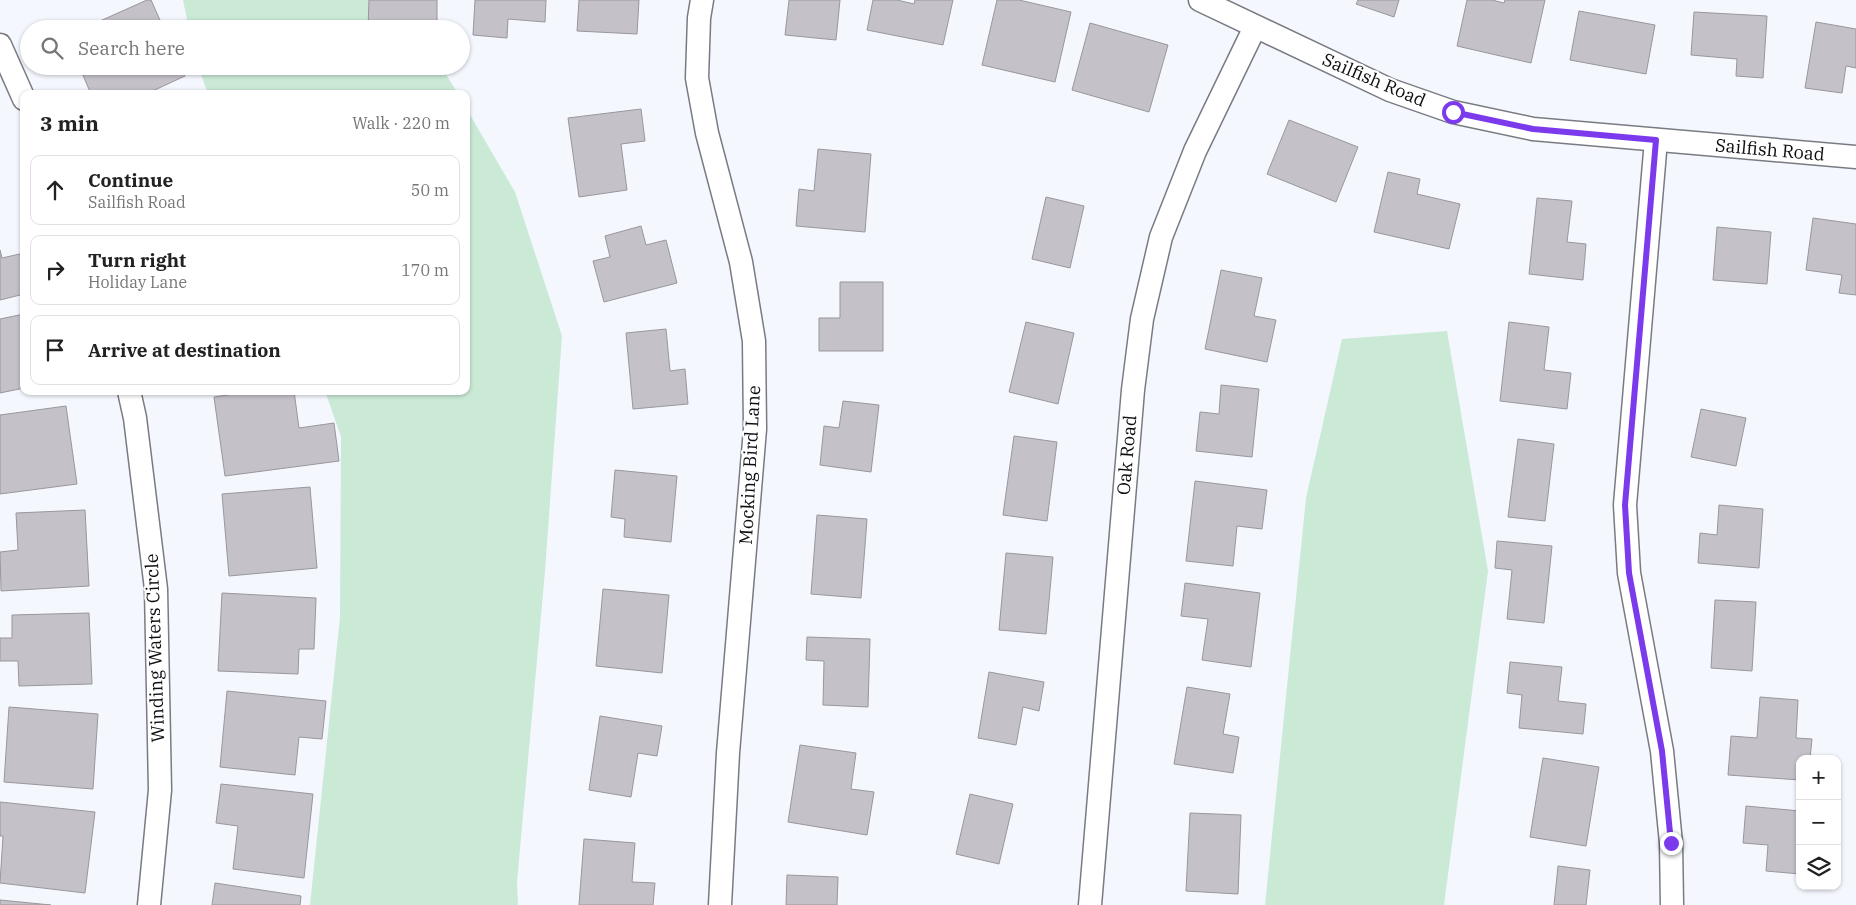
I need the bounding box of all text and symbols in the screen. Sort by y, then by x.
search box [20,20,470,75]
icon: search [38,34,66,62]
text: Search here [78,36,185,60]
street label: Sailfish Road [1319,47,1429,112]
route start [1442,101,1465,124]
text: 3 min [40,109,99,137]
text: Walk · 220 m [352,113,450,133]
street label: Sailfish Road [1714,133,1826,166]
text: Continue [88,168,173,192]
icon: ahead [41,176,69,204]
text: 50 m [411,180,449,200]
text: Sailfish Road [88,192,186,212]
text: Turn right [88,248,186,272]
icon: right [41,256,69,284]
text: 170 m [401,260,449,280]
text: Holiday Lane [88,272,187,292]
icon: arrive [41,336,69,364]
text: Arrive at destination [88,338,281,362]
street label: Mocking Bird Lane [734,385,765,545]
street label: Oak Road [1112,414,1141,496]
street label: Winding Waters Circle [140,553,169,743]
map controls [1796,755,1841,890]
button: + [1796,755,1841,800]
button: − [1796,800,1841,845]
route end [1660,832,1683,855]
button: layers [1796,845,1841,890]

